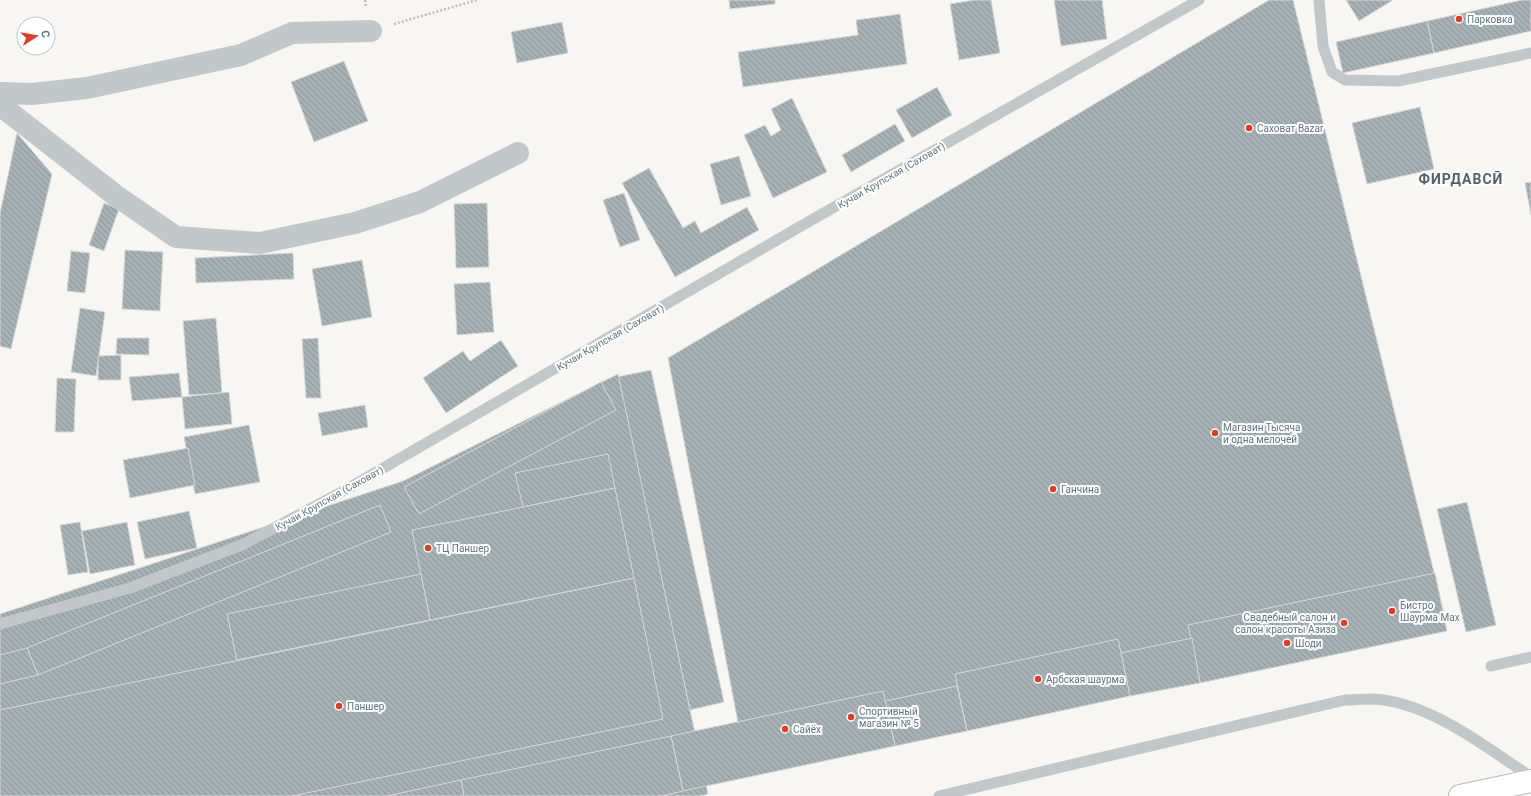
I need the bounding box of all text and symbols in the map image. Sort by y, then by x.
marker: Парковка [1454,14,1464,24]
place label: Парковка [1467,14,1513,25]
north arrow [16,16,56,56]
text: С [38,29,52,39]
marker: Саховат Bazar [1244,123,1254,133]
place label: Саховат Bazar [1257,123,1324,134]
street label: Кучаи Крупская (Саховат) [836,140,947,212]
district label: ФИРДАВСӢ [1419,171,1503,187]
street label: Кучаи Крупская (Саховат) [555,302,666,374]
place label: Магазин Тысяча и одна мелочей [1223,422,1300,445]
marker: Магазин Тысяча и одна мелочей [1210,428,1220,438]
street label: Кучаи Крупская (Саховат) [273,464,386,534]
marker: Ганчина [1048,484,1058,494]
place label: Ганчина [1061,484,1099,495]
marker: ТЦ Паншер [423,543,433,553]
place label: ТЦ Паншер [436,543,489,554]
place label: Бистро Шаурма Мax [1400,600,1460,623]
marker: Бистро Шаурма Мax [1387,606,1397,616]
place label: Свадебный салон и салон красоты Азиза [1235,612,1336,635]
marker: Свадебный салон и салон красоты Азиза [1339,618,1349,628]
marker: Шоди [1282,638,1292,648]
place label: Шоди [1295,638,1322,649]
marker: Арбская шаурма [1033,674,1043,684]
place label: Арбская шаурма [1046,674,1124,685]
marker: Паншер [334,701,344,711]
place label: Паншер [347,701,385,712]
place label: Спортивный магазин № 5 [859,706,919,729]
marker: Спортивный магазин № 5 [846,712,856,722]
marker: Сайёх [780,724,790,734]
place label: Сайёх [793,724,821,735]

